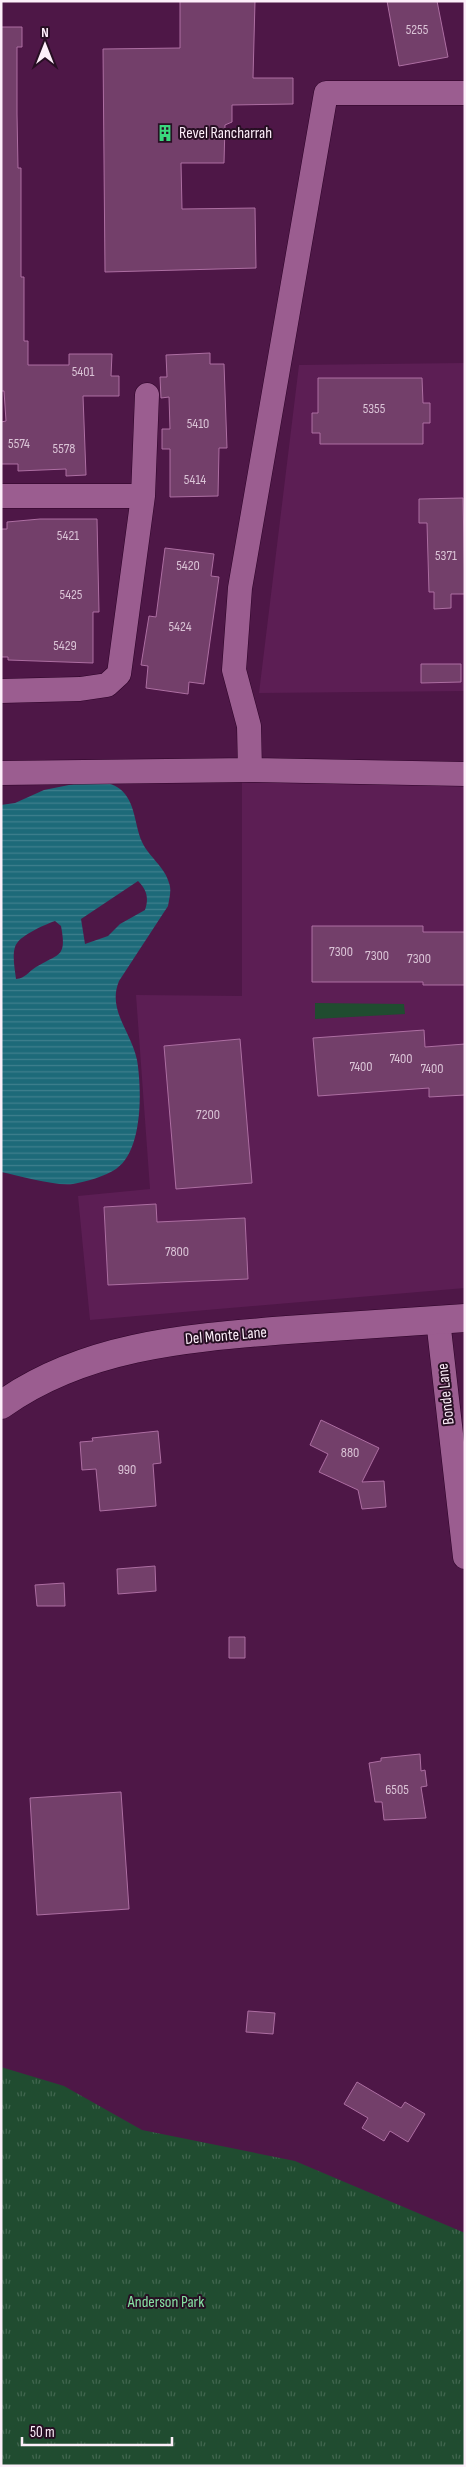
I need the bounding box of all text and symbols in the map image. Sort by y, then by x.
north arrow [20,20,70,70]
house number: 5255 [406,21,429,38]
text: N [41,24,49,41]
building icon: Revel Rancharrah [155,123,175,143]
place label: Revel Rancharrah [179,124,272,143]
house number: 5401 [72,363,94,380]
house number: 5355 [363,400,386,417]
house number: 5410 [187,415,209,432]
house number: 5574 [8,435,30,452]
house number: 5578 [53,440,75,457]
house number: 5414 [184,471,206,488]
house number: 5421 [57,527,79,544]
house number: 5371 [435,547,457,564]
house number: 5420 [176,557,200,574]
house number: 5425 [60,586,83,603]
house number: 5424 [168,618,192,635]
house number: 5429 [53,637,77,654]
house number: 7300 [329,943,353,960]
house number: 7300 [365,947,389,964]
house number: 7300 [407,950,431,967]
house number: 7400 [389,1050,413,1067]
house number: 7400 [349,1058,373,1075]
house number: 7400 [420,1060,444,1077]
house number: 7200 [196,1106,220,1123]
house number: 7800 [165,1243,189,1260]
street label: Del Monte Lane [184,1323,268,1349]
street label: Bonde Lane [433,1362,459,1426]
house number: 880 [341,1444,359,1461]
house number: 990 [118,1461,136,1478]
house number: 6505 [385,1781,409,1798]
park label: Anderson Park [127,2293,204,2312]
scale bar [22,2414,172,2446]
text: 50 m [30,2423,55,2442]

